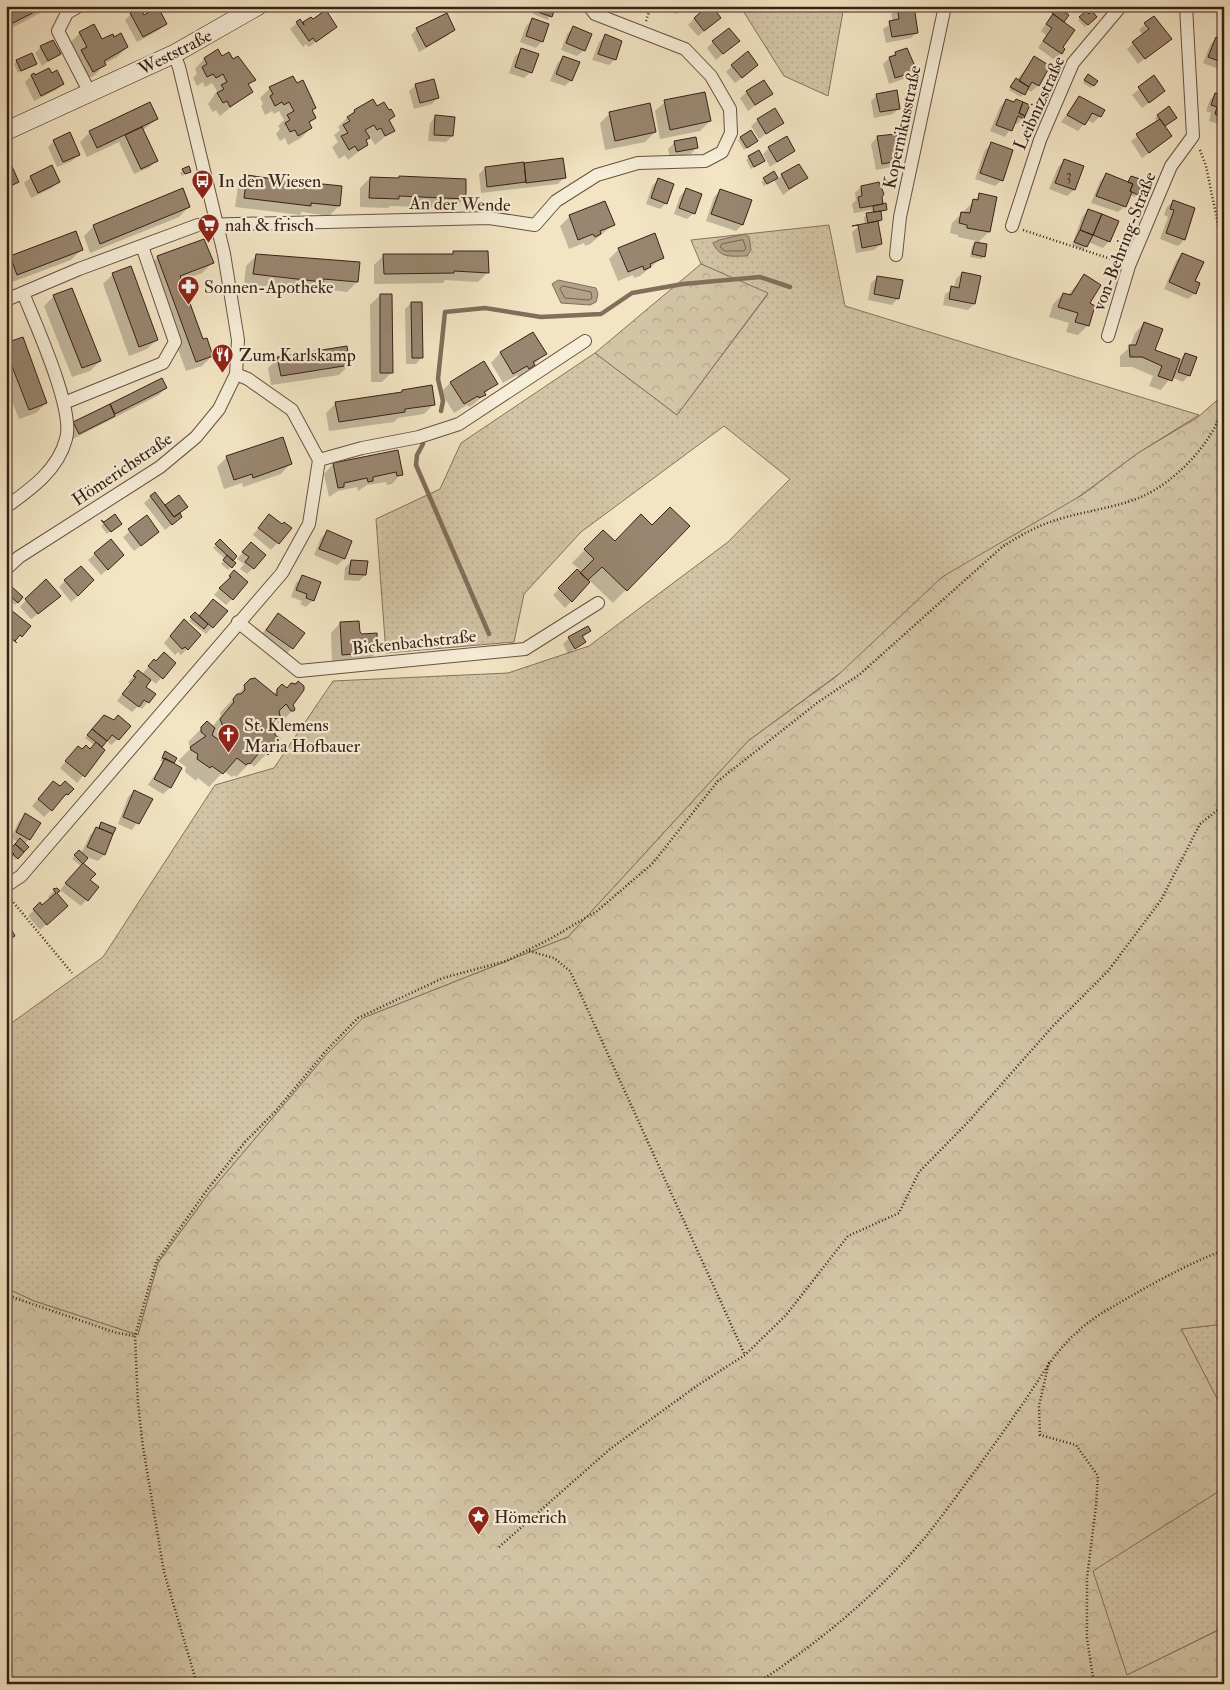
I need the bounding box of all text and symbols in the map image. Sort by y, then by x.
street label: Weststraße [134,24,216,81]
street label: Leibnizstraße [1009,52,1071,154]
street label: Kopernikusstraße [878,63,927,191]
house number: 3 [1066,166,1072,185]
street label: von-Behring-Straße [1087,168,1162,315]
bus stop icon: In den Wiesen [190,169,214,200]
place label: In den Wiesen [218,170,321,193]
street label: An der Wende [408,192,511,217]
supermarket icon: nah & frisch [197,213,221,244]
place label: nah & frisch [225,214,315,237]
pharmacy icon: Sonnen-Apotheke [176,275,200,306]
place label: Sonnen-Apotheke [204,276,334,299]
restaurant icon: Zum Karlskamp [211,343,235,374]
place label: Zum Karlskamp [239,344,356,367]
street label: Hömerichstraße [68,427,177,511]
street label: Bickenbachstraße [351,624,478,660]
place label: St. Klemens Maria Hofbauer [244,714,360,758]
church icon: St. Klemens Maria Hofbauer [216,723,240,754]
place icon: Hömerich [466,1505,490,1536]
place label: Hömerich [494,1506,567,1529]

